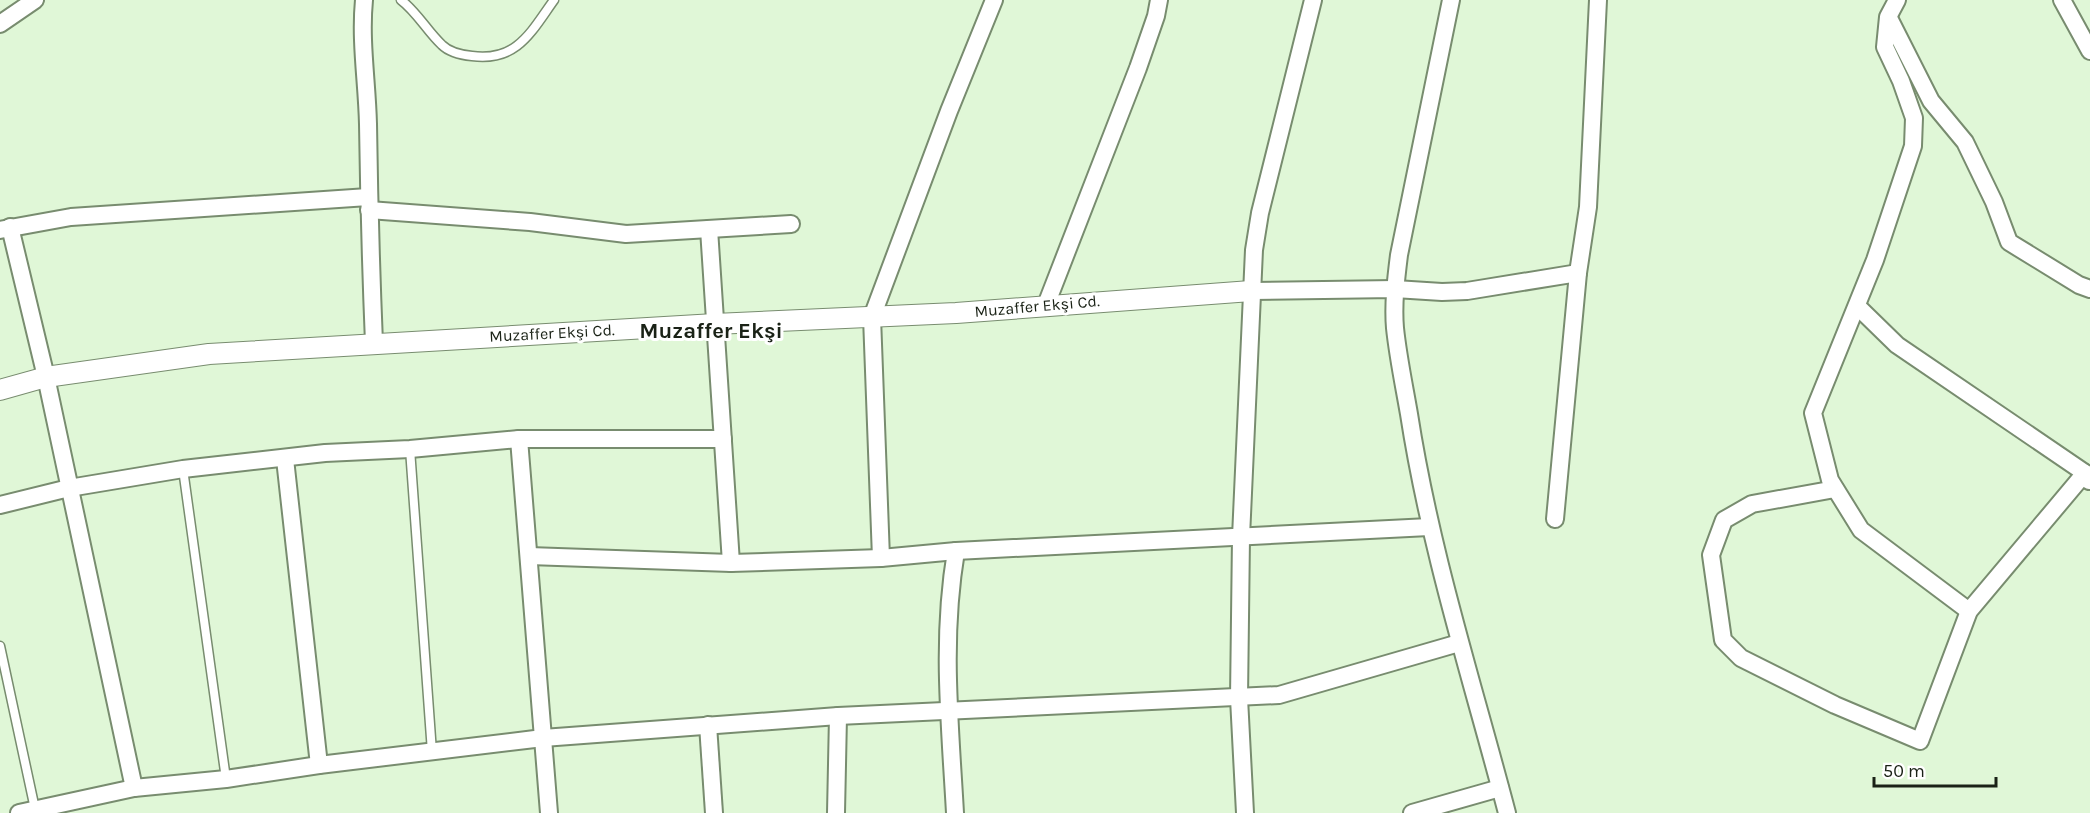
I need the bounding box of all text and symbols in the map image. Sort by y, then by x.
street label: Muzaffer Ekşi Cd. [974,291,1100,321]
district label: Muzaffer Ekşi [639,318,783,344]
street label: Muzaffer Ekşi Cd. [489,320,615,346]
scale bar [1874,750,1996,788]
text: 50 m [1883,760,1925,782]

